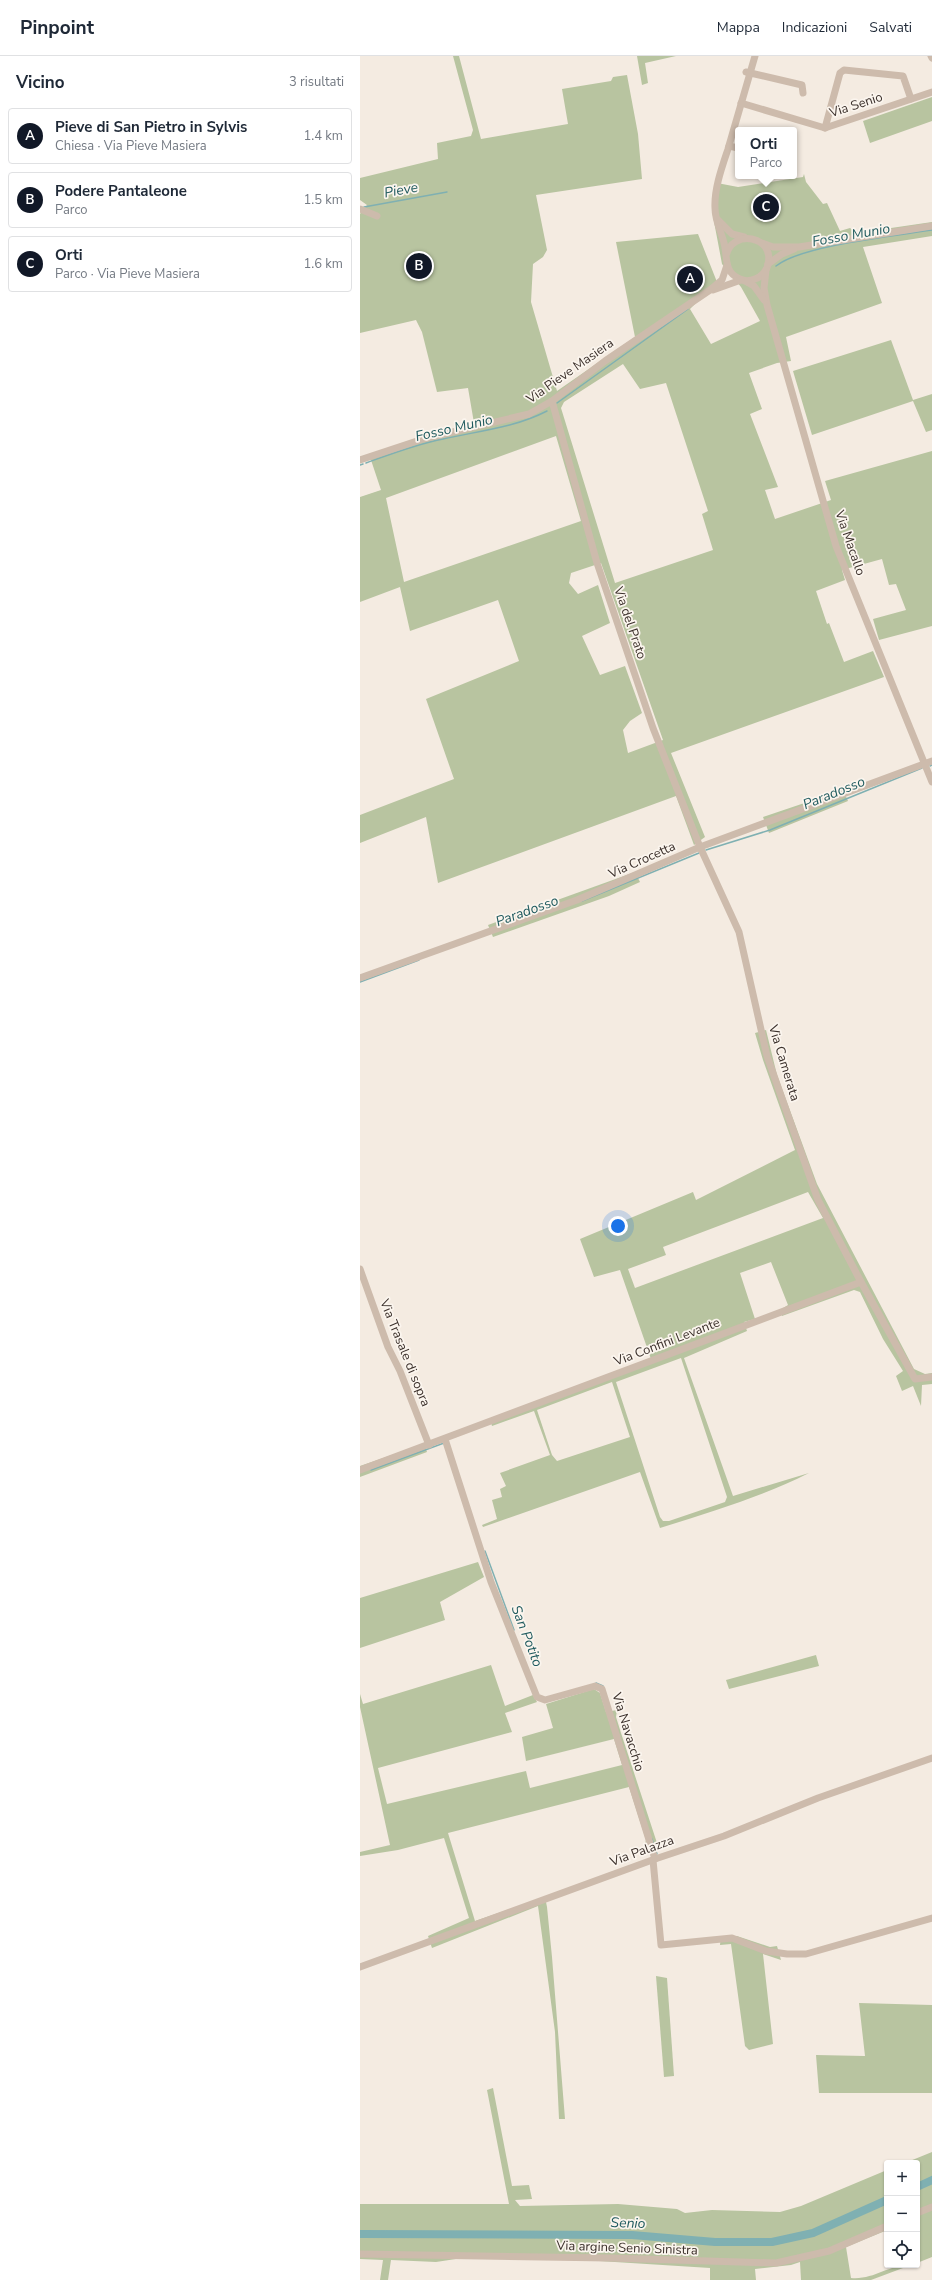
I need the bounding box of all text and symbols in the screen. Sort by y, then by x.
text: Pinpoint [20,15,94,41]
text: Mappa [717,18,760,37]
text: Indicazioni [782,18,847,37]
text: Salvati [869,18,912,37]
text: Vicino [16,71,65,94]
text: 3 risultati [289,73,344,91]
street label: Via Senio [826,88,885,122]
text: Pieve di San Pietro in Sylvis [55,117,247,137]
text: A [25,127,35,145]
text: 1.4 km [303,127,343,145]
popup [735,127,797,179]
text: Orti [750,134,777,154]
text: Chiesa · Via Pieve Masiera [55,137,207,155]
text: Parco [750,154,782,172]
water label: Pieve [383,178,420,202]
text: Podere Pantaleone [55,181,187,201]
text: B [26,191,34,209]
text: 1.5 km [303,191,343,209]
pin: C [753,192,779,222]
text: Parco [55,201,88,219]
water label: Fosso Munio [811,219,892,251]
text: Orti [55,245,83,265]
pin: B [406,251,432,281]
text: C [26,255,34,273]
text: 1.6 km [303,255,343,273]
pin: A [677,264,703,294]
text: Parco · Via Pieve Masiera [55,265,200,283]
street label: Via Pieve Masiera [522,334,617,408]
water label: Fosso Munio [413,410,495,446]
street label: Via Macallo [830,507,870,578]
street label: Via del Prato [609,584,651,661]
water label: Paradosso [800,772,868,814]
street label: Via Crocetta [605,837,678,883]
water label: Paradosso [493,891,561,931]
street label: Via Camerata [764,1022,804,1103]
your location [608,1216,628,1236]
street label: Via Trasale di sopra [375,1296,435,1409]
street label: Via Confini Levante [610,1313,723,1371]
water label: San Potito [507,1602,548,1670]
street label: Via Navacchio [607,1689,649,1774]
street label: Via Palazza [607,1831,676,1871]
map controls [884,2160,920,2268]
button: + [884,2160,920,2196]
button: − [884,2196,920,2232]
water label: Senio [610,2213,646,2233]
button: locate [884,2232,920,2268]
street label: Via argine Senio Sinistra [555,2237,698,2259]

